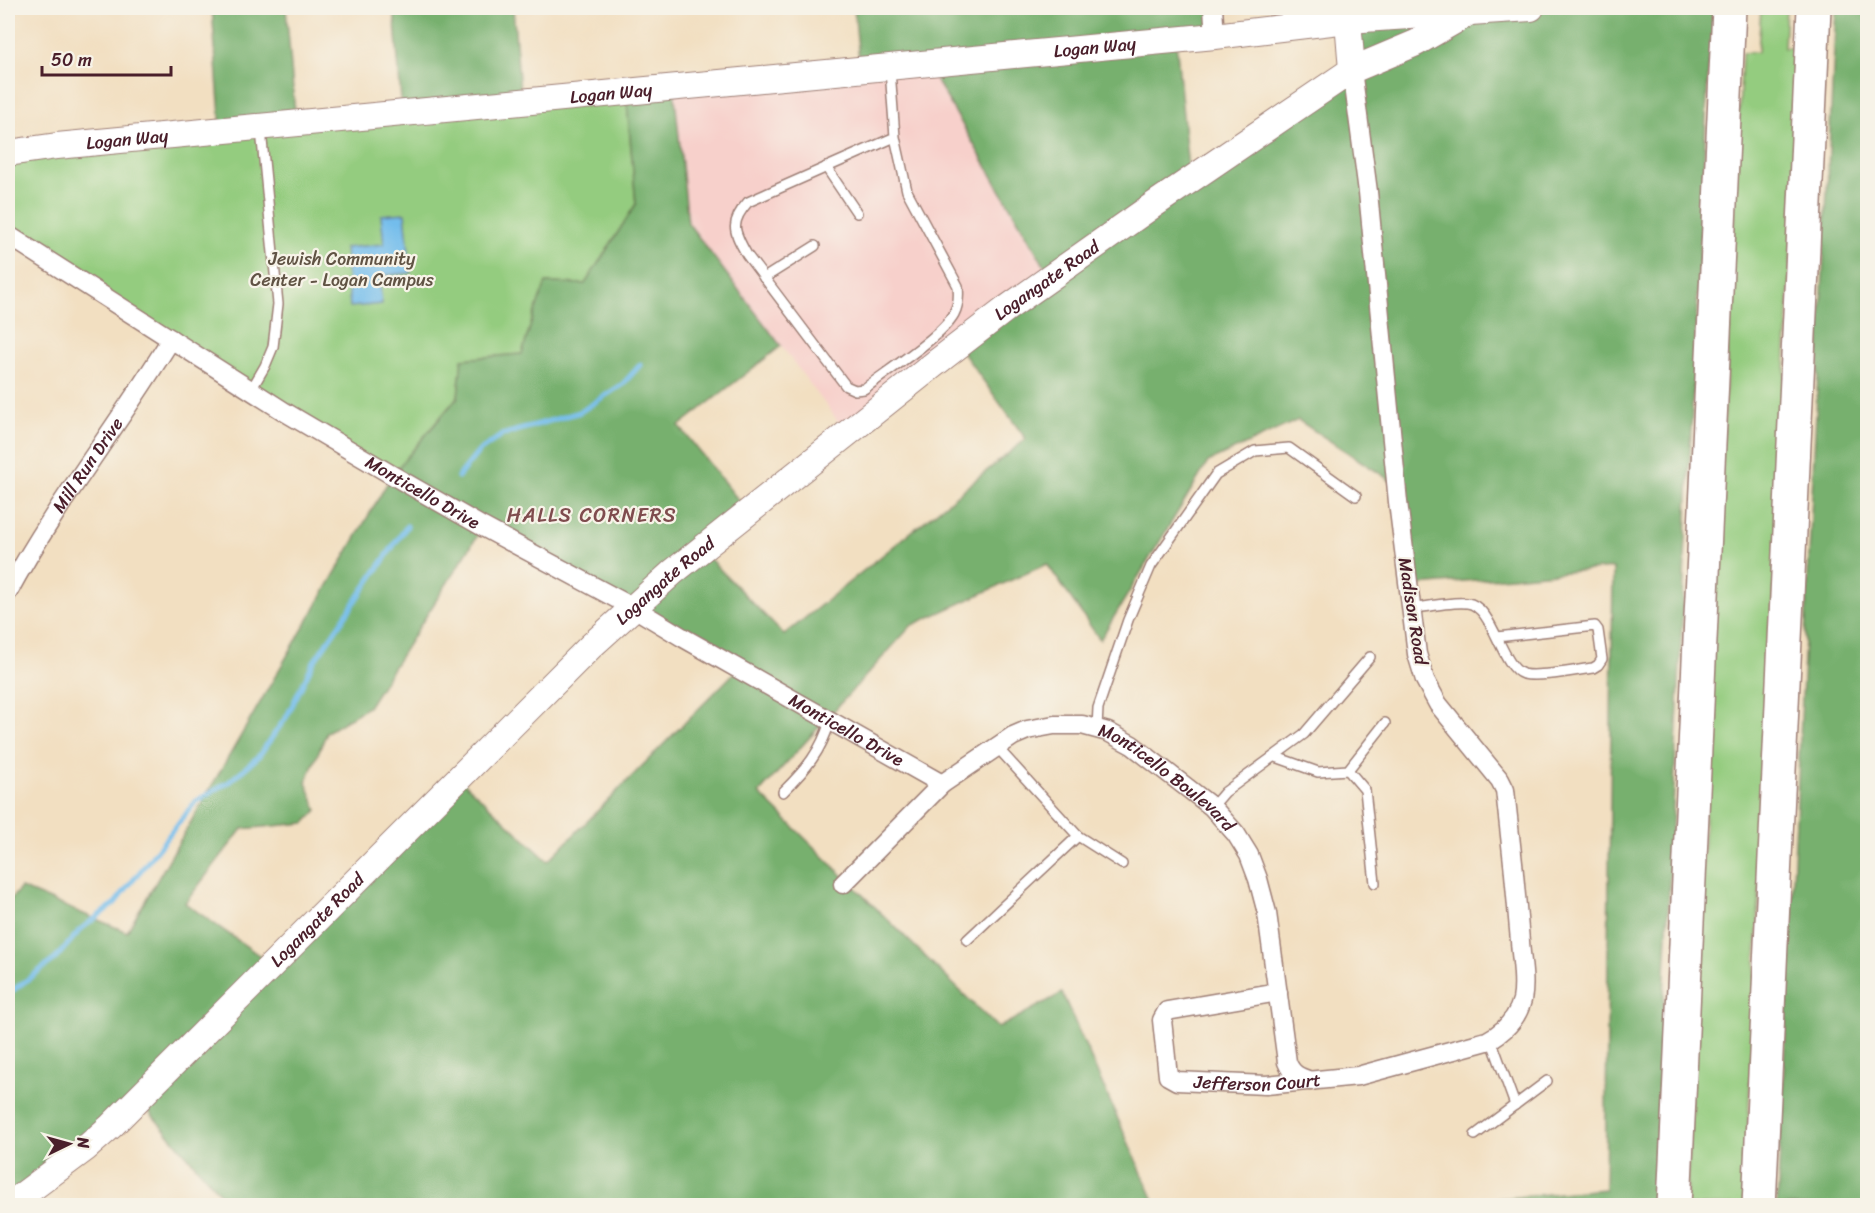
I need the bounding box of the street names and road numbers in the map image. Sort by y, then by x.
street label: Logan Way [1052,28,1138,67]
street label: Logan Way [568,73,654,113]
street label: Logan Way [85,119,170,159]
street label: Logangate Road [987,231,1108,329]
street label: Mill Run Drive [43,410,132,520]
street label: Monticello Drive [359,446,486,538]
street label: Logangate Road [608,527,723,633]
street label: Madison Road [1389,555,1438,669]
street label: Monticello Drive [783,684,910,776]
street label: Monticello Boulevard [1095,714,1244,840]
street label: Logangate Road [262,864,373,975]
street label: Jefferson Court [1192,1064,1322,1101]

